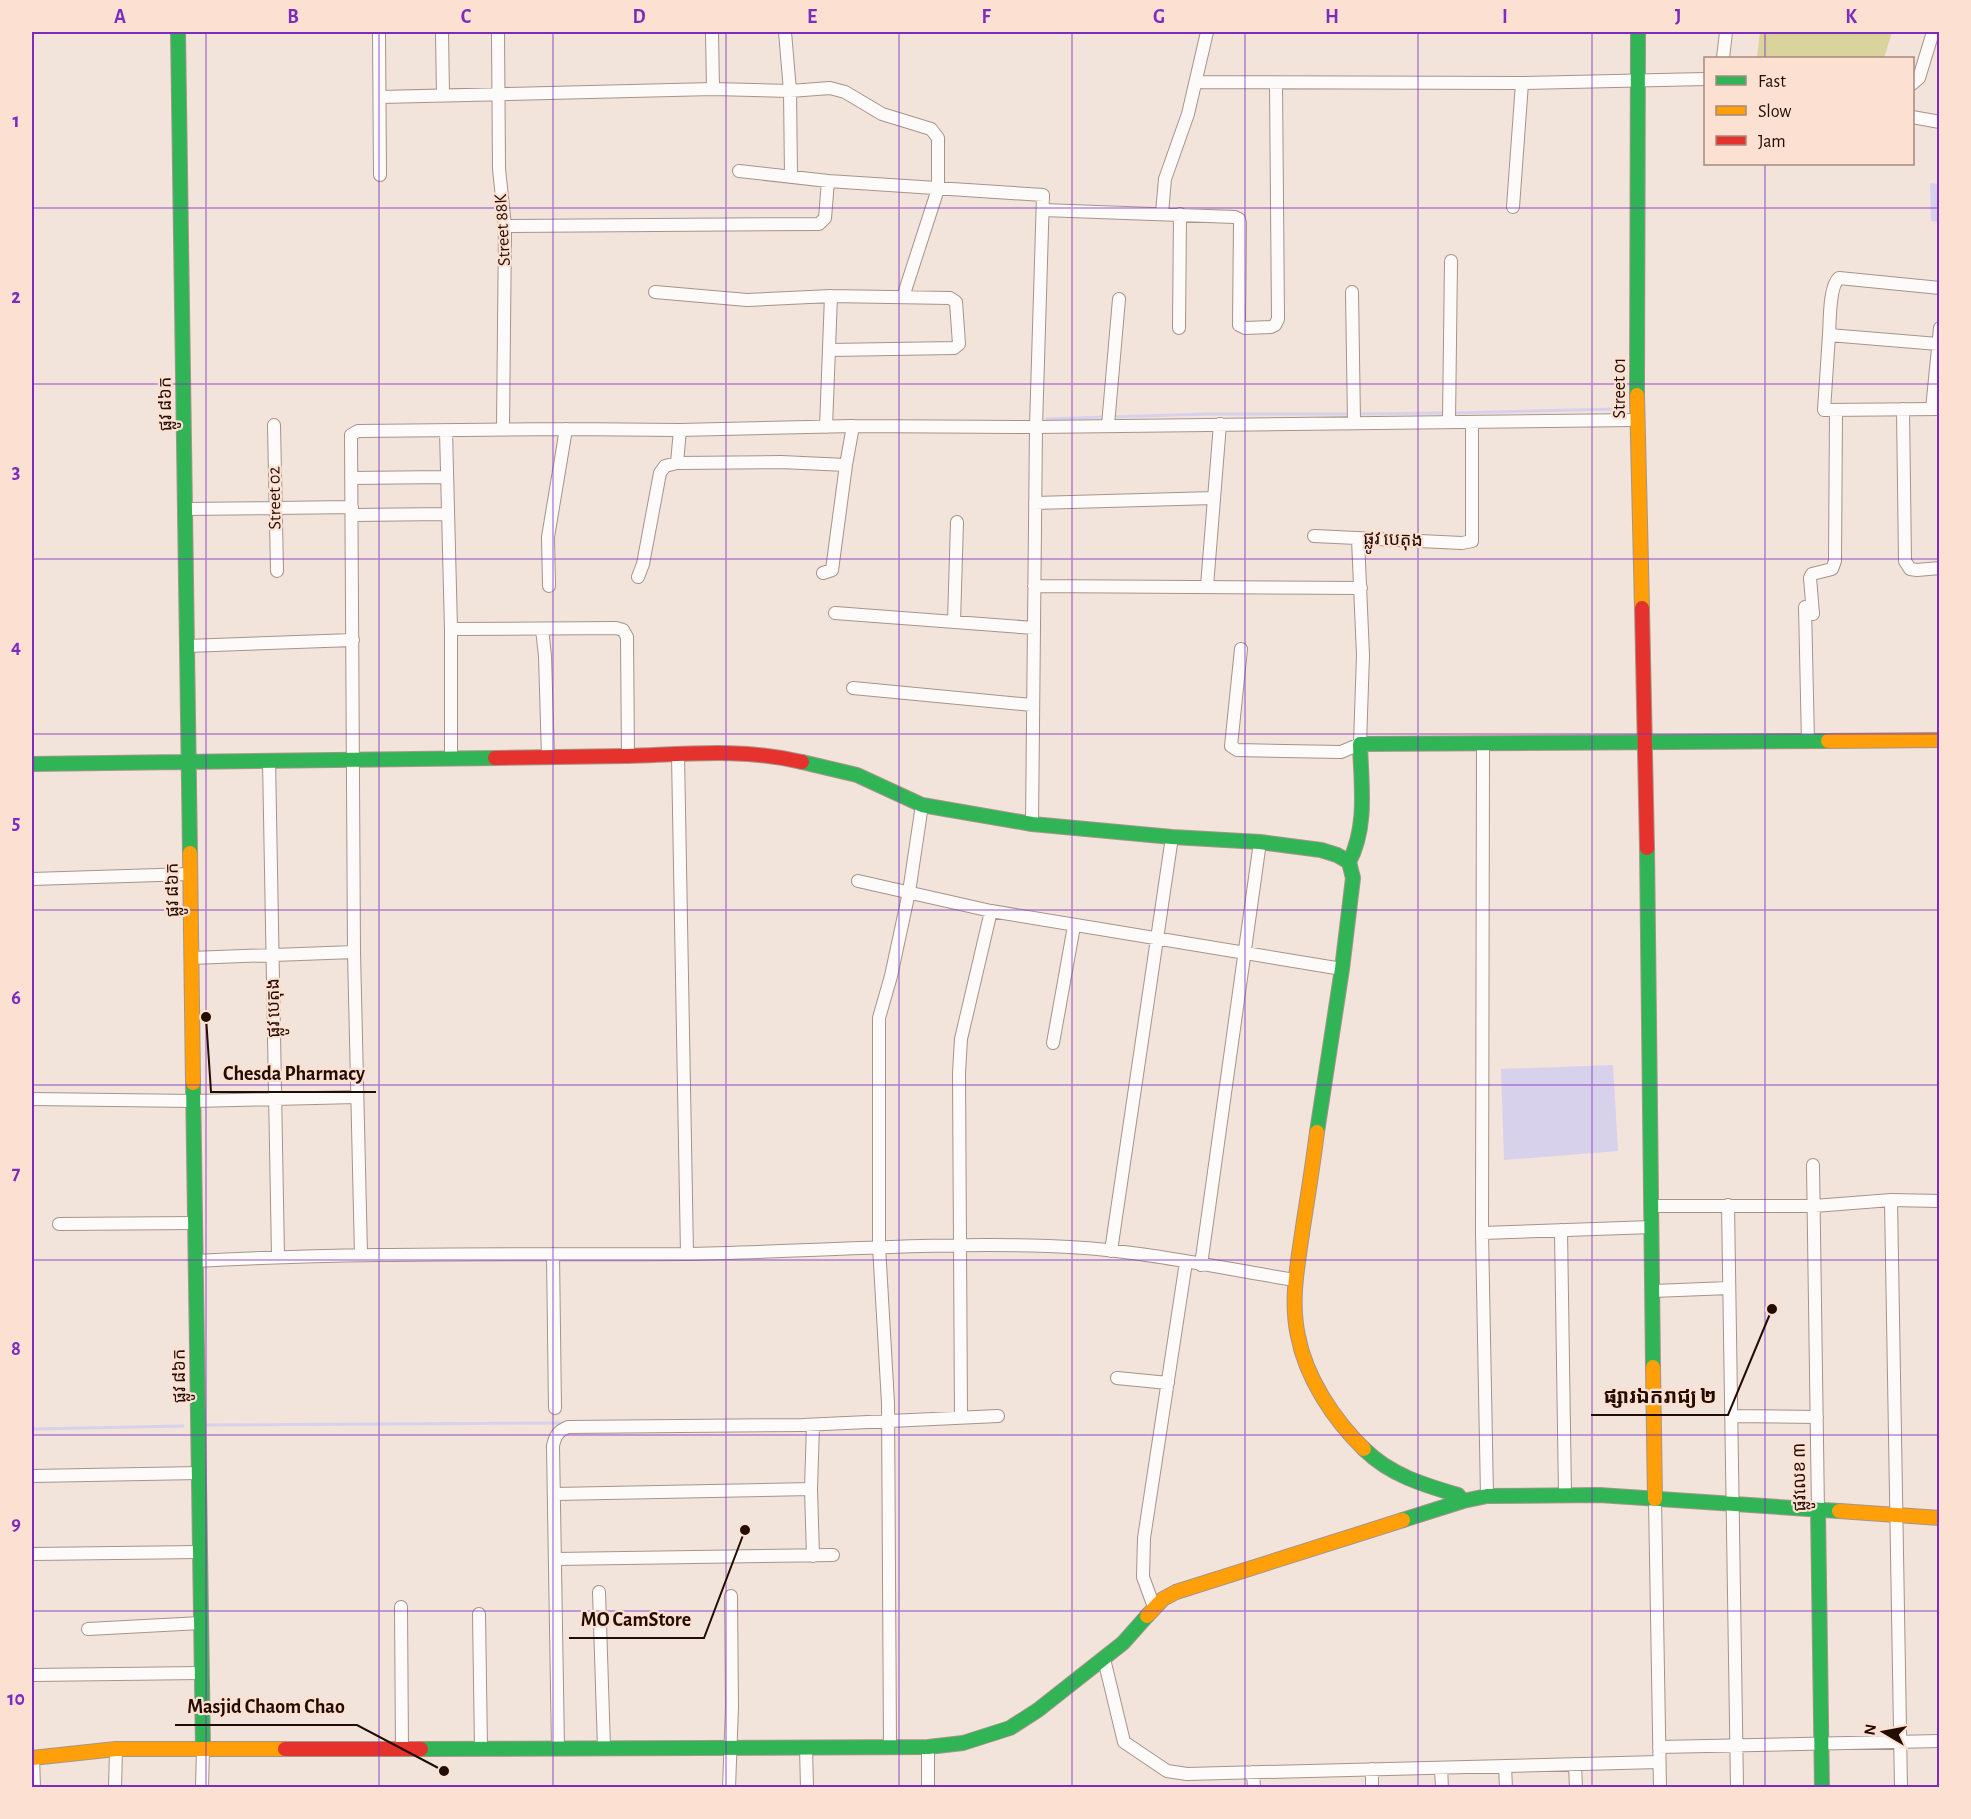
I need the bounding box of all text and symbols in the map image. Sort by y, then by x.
text: A [114,7,126,27]
text: B [287,7,299,27]
text: C [461,7,472,27]
text: D [632,7,646,27]
text: E [807,7,817,27]
text: F [981,7,991,27]
text: G [1153,7,1165,27]
text: H [1325,7,1339,27]
text: I [1502,7,1508,27]
text: J [1675,7,1681,27]
text: K [1845,7,1857,27]
legend [1704,57,1914,165]
text: Fast [1758,73,1786,91]
text: Slow [1758,103,1791,121]
text: 1 [12,111,20,131]
text: Jam [1758,133,1786,151]
street label: Street 88K [492,193,514,267]
text: 2 [11,287,21,307]
street label: Street 01 [1611,357,1629,419]
street label: ផ្លូវ ៨៦ក [157,376,182,431]
text: 3 [12,462,20,482]
street label: Street 02 [265,466,285,530]
street label: ផ្លូវ បេតុង [1363,530,1423,556]
text: 4 [11,637,21,657]
text: 5 [12,813,20,833]
street label: ផ្លូវ ៨៦ក [164,862,189,917]
street label: ផ្លូវ បេតុង [264,978,290,1038]
text: 6 [11,988,21,1008]
callout: Chesda Pharmacy [211,1054,376,1092]
text: Chesda Pharmacy [223,1064,365,1084]
text: 7 [12,1163,21,1183]
text: 8 [11,1339,21,1359]
street label: ផ្លូវ ៨៦ក [171,1348,196,1403]
callout: ផ្សារឯករាជ្យ ២ [1591,1377,1728,1415]
text: ផ្សារឯករាជ្យ ២ [1603,1387,1717,1408]
street label: ផ្លូវលេខ ៣ [1790,1442,1816,1512]
text: 9 [11,1514,21,1534]
callout: MO CamStore [569,1600,704,1638]
text: MO CamStore [581,1610,691,1630]
callout: Masjid Chaom Chao [175,1687,357,1725]
text: 10 [7,1689,25,1709]
text: Masjid Chaom Chao [187,1697,345,1717]
north arrow [1854,1702,1914,1762]
text: N [1861,1723,1879,1736]

